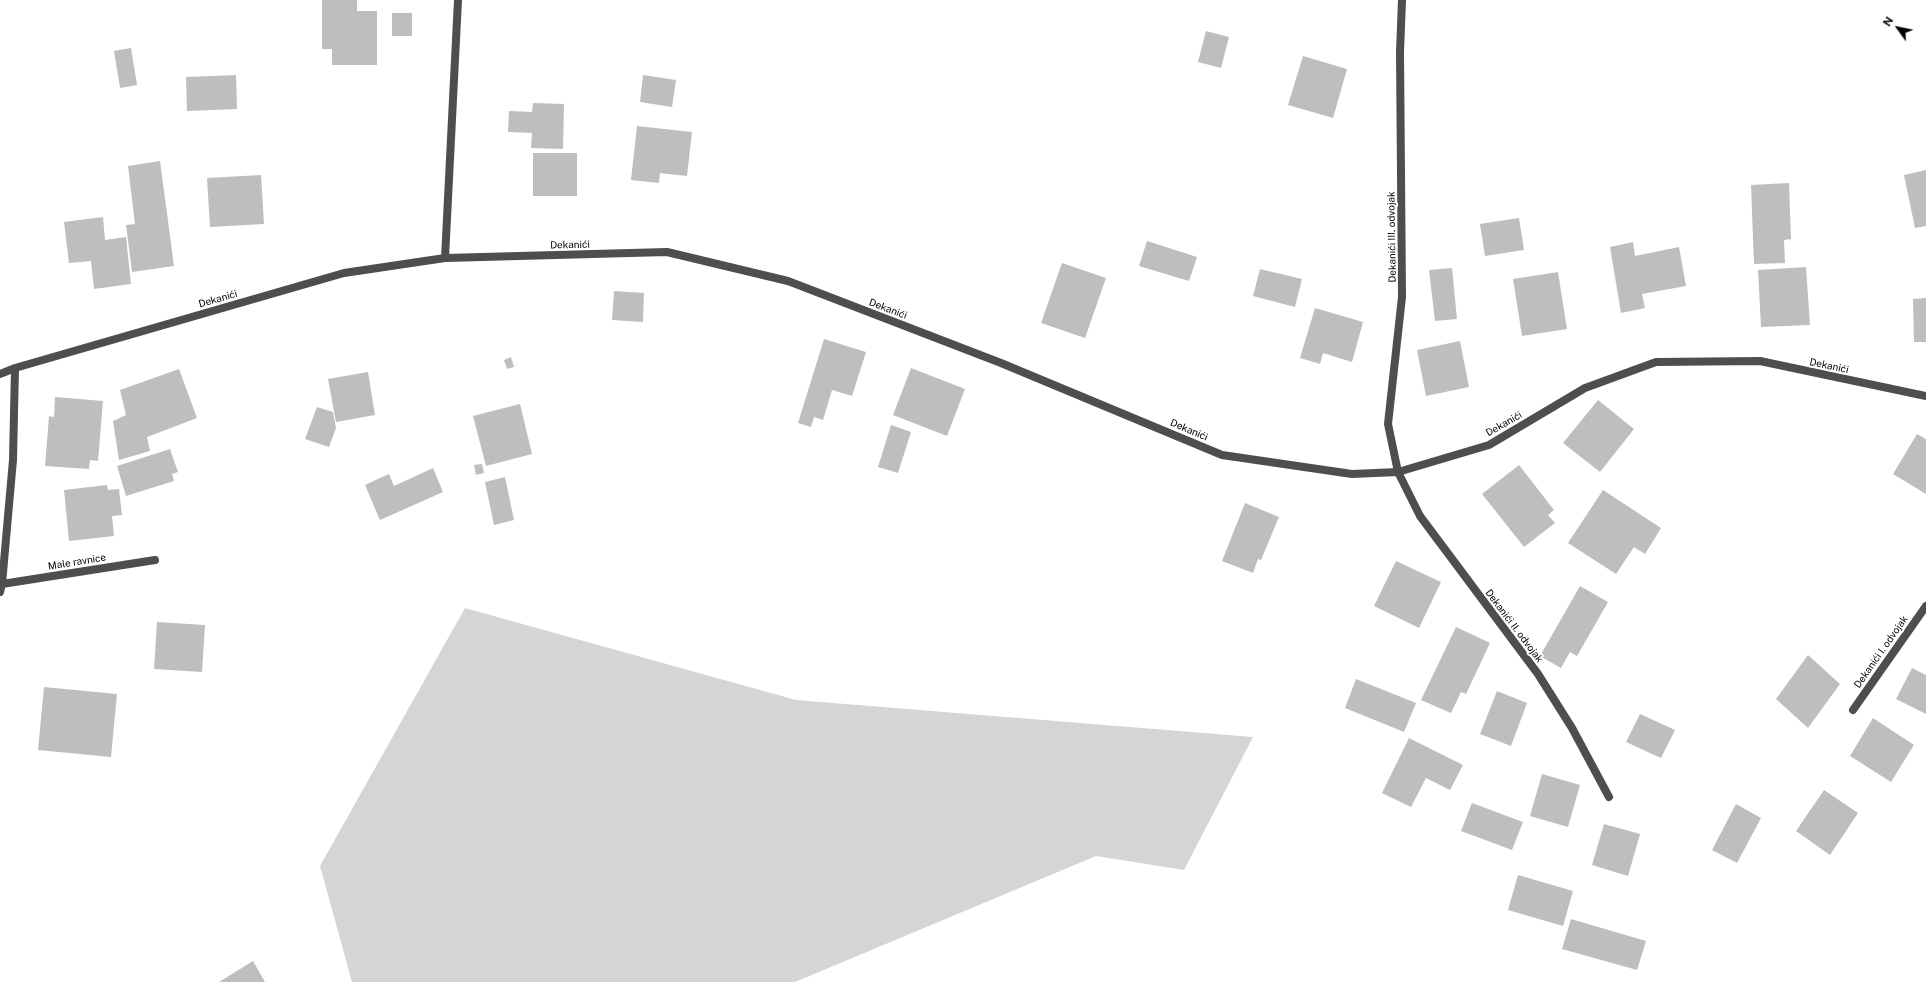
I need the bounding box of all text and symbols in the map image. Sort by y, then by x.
north arrow [1878,8,1918,48]
text: N [1881,15,1895,28]
street label: Dekanići III. odvojak [1385,191,1399,283]
street label: Dekanići [550,239,590,251]
street label: Dekanići [197,288,239,310]
street label: Dekanići [867,296,909,322]
street label: Dekanići [1808,356,1850,376]
street label: Dekanići [1484,409,1524,439]
street label: Dekanići [1168,417,1210,443]
street label: Male ravnice [47,551,107,573]
street label: Dekanići II. odvojak [1483,587,1545,665]
street label: Dekanići I. odvojak [1852,613,1910,691]

